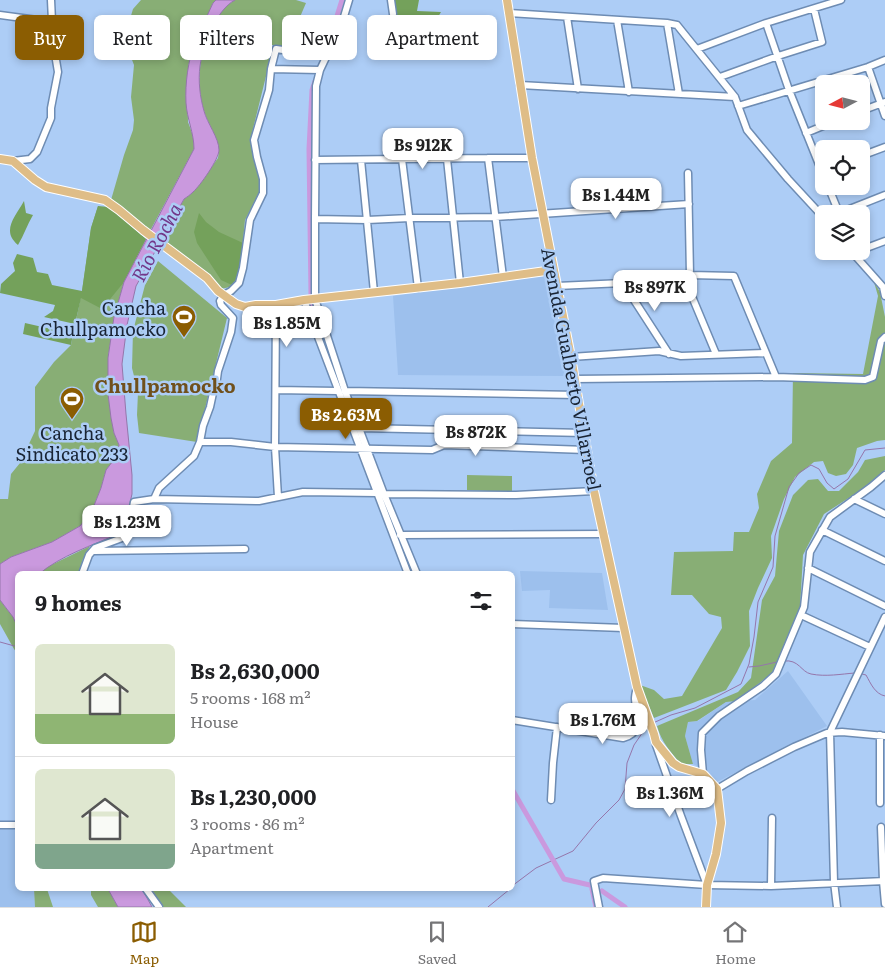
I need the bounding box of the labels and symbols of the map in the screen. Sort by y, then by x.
north arrow [815,75,870,130]
pin: Bs 912K [377,128,469,170]
pin: Bs 1.44M [564,178,668,220]
water label: Río Rocha [124,198,188,286]
street label: Avenida Gualberto Villarroel [535,245,609,493]
pin: Bs 897K [609,270,701,312]
place label: Cancha Chullpamocko [40,294,166,342]
sports icon: Cancha Chullpamocko [171,304,197,338]
pin: Bs 1.85M [235,306,339,348]
district label: Chullpamocko [94,371,236,399]
sports icon: Cancha Sindicato 233 [59,386,85,420]
pin: Bs 2.63M [294,398,398,440]
pin: Bs 872K [430,414,522,457]
place label: Cancha Sindicato 233 [15,419,129,467]
pin: Bs 1.23M [75,504,179,547]
pin: Bs 1.76M [551,702,655,745]
pin: Bs 1.36M [618,776,722,818]

